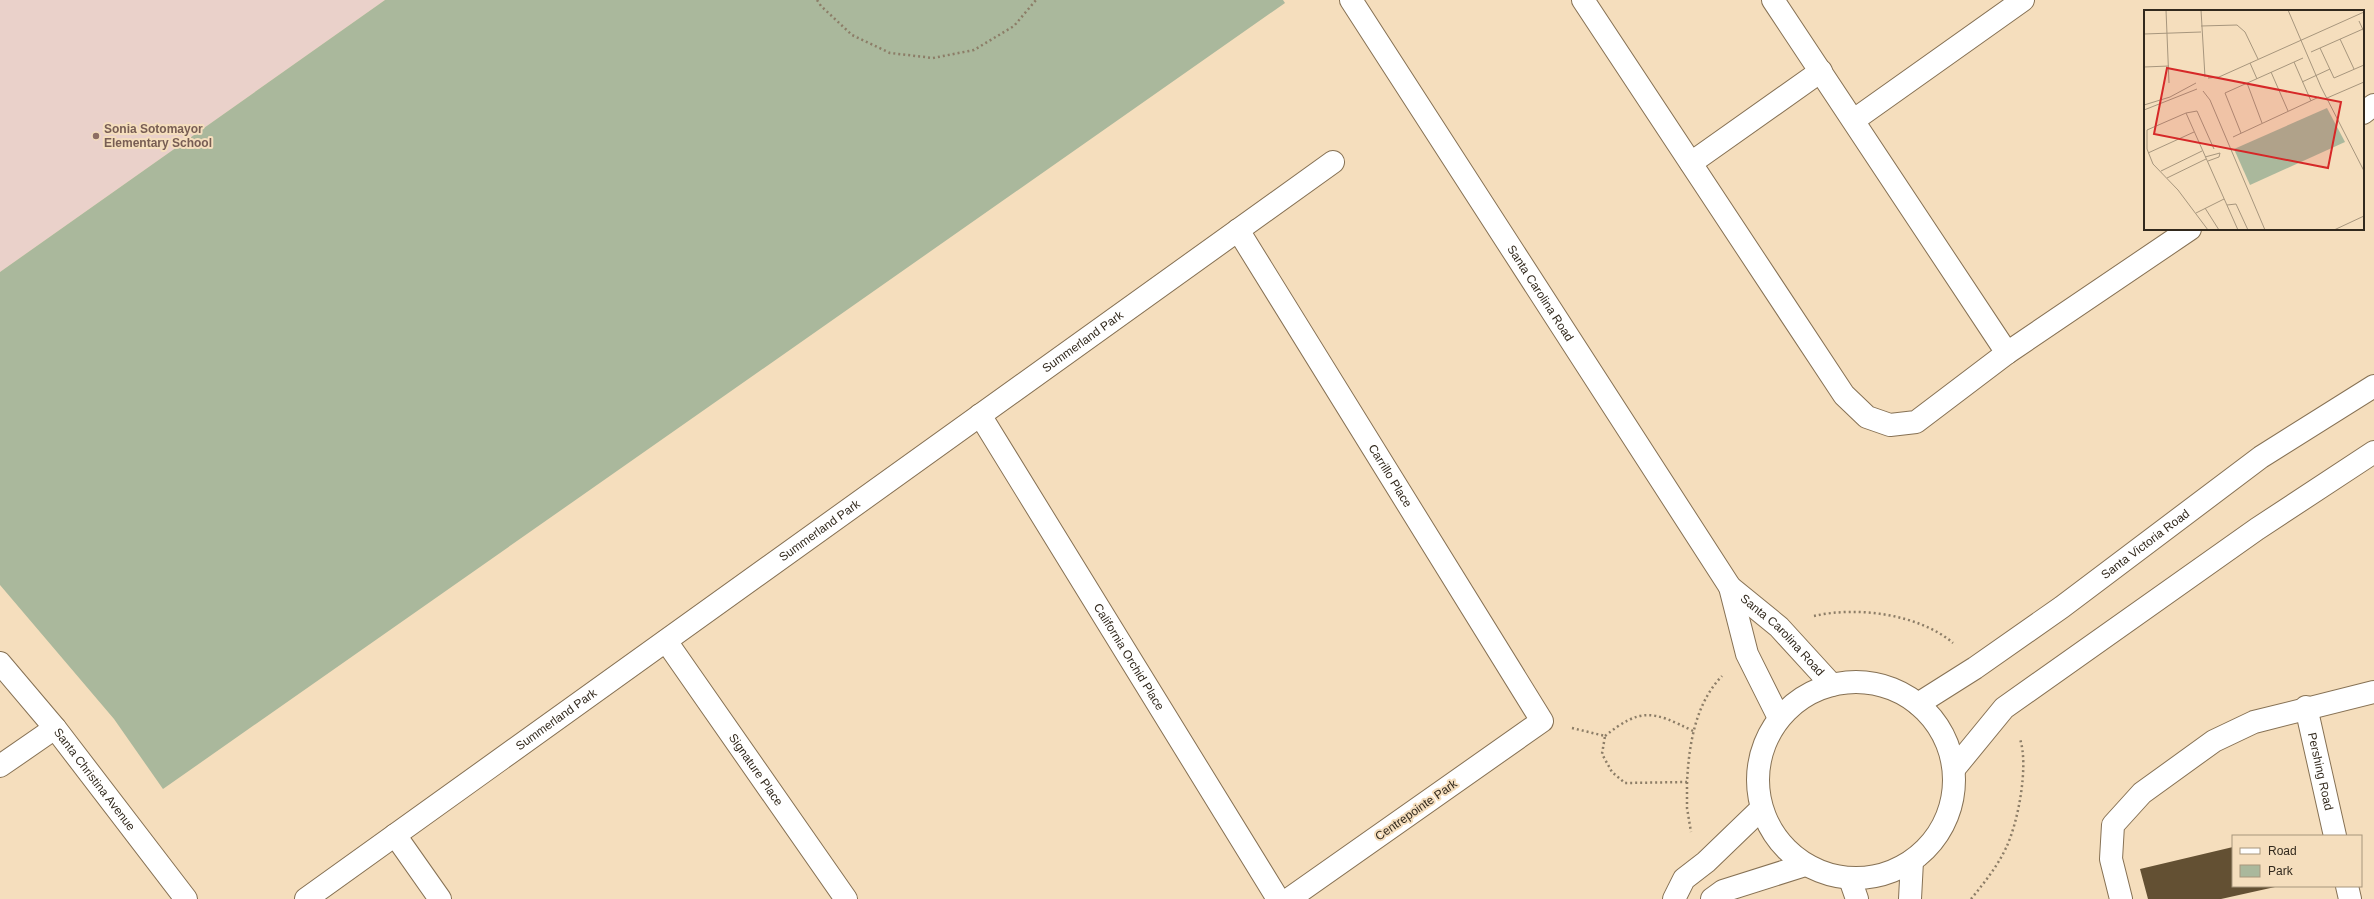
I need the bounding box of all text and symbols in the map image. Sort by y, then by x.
inset map [2144,10,2364,230]
place label: Sonia Sotomayor Elementary School [104,122,212,150]
marker: Sonia Sotomayor Elementary School [91,131,101,141]
street label: Santa Carolina Road [1504,243,1576,344]
street label: Summerland Park [1040,307,1127,375]
street label: Carrillo Place [1365,442,1415,510]
street label: Summerland Park [776,496,863,564]
street label: Santa Victoria Road [2098,506,2192,582]
street label: Santa Carolina Road [1738,591,1827,679]
street label: California Orchid Place [1091,601,1167,713]
street label: Summerland Park [513,685,600,753]
street label: Santa Christina Avenue [51,725,138,834]
street label: Signature Place [726,731,786,809]
street label: Pershing Road [2305,731,2336,812]
street label: Centrepointe Park [1372,776,1460,843]
legend [2232,835,2362,887]
text: Road [2268,844,2297,858]
text: Park [2268,864,2294,878]

